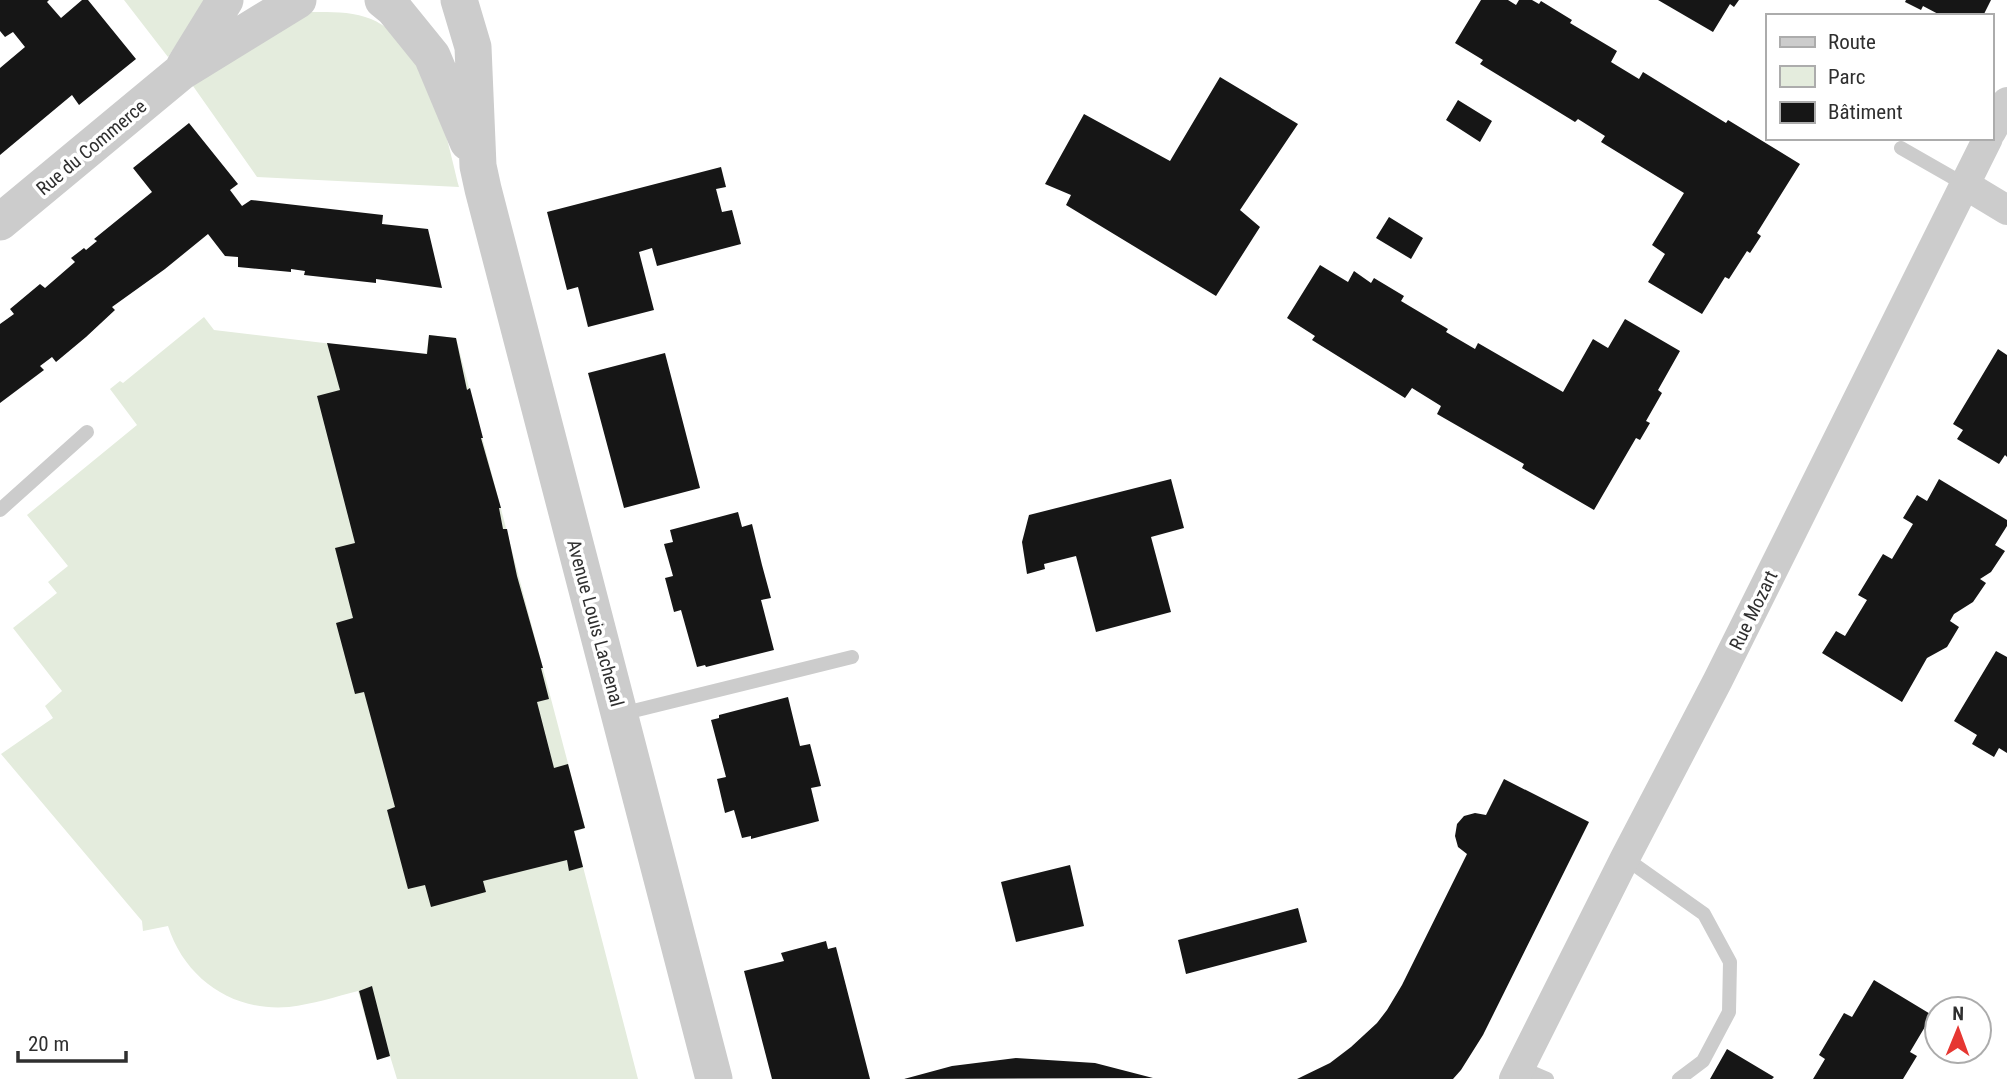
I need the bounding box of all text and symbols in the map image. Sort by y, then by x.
legend [1766,14,1993,140]
text: Route [1828,30,1876,54]
text: Parc [1828,65,1866,89]
street label: Rue du Commerce [32,95,151,200]
text: Bâtiment [1828,100,1903,124]
street label: Avenue Louis Lachenal [562,537,629,709]
street label: Rue Mozart [1724,567,1783,654]
north arrow [1923,995,1993,1065]
text: N [1952,1002,1964,1025]
scale bar [18,1020,126,1064]
text: 20 m [28,1032,69,1056]

